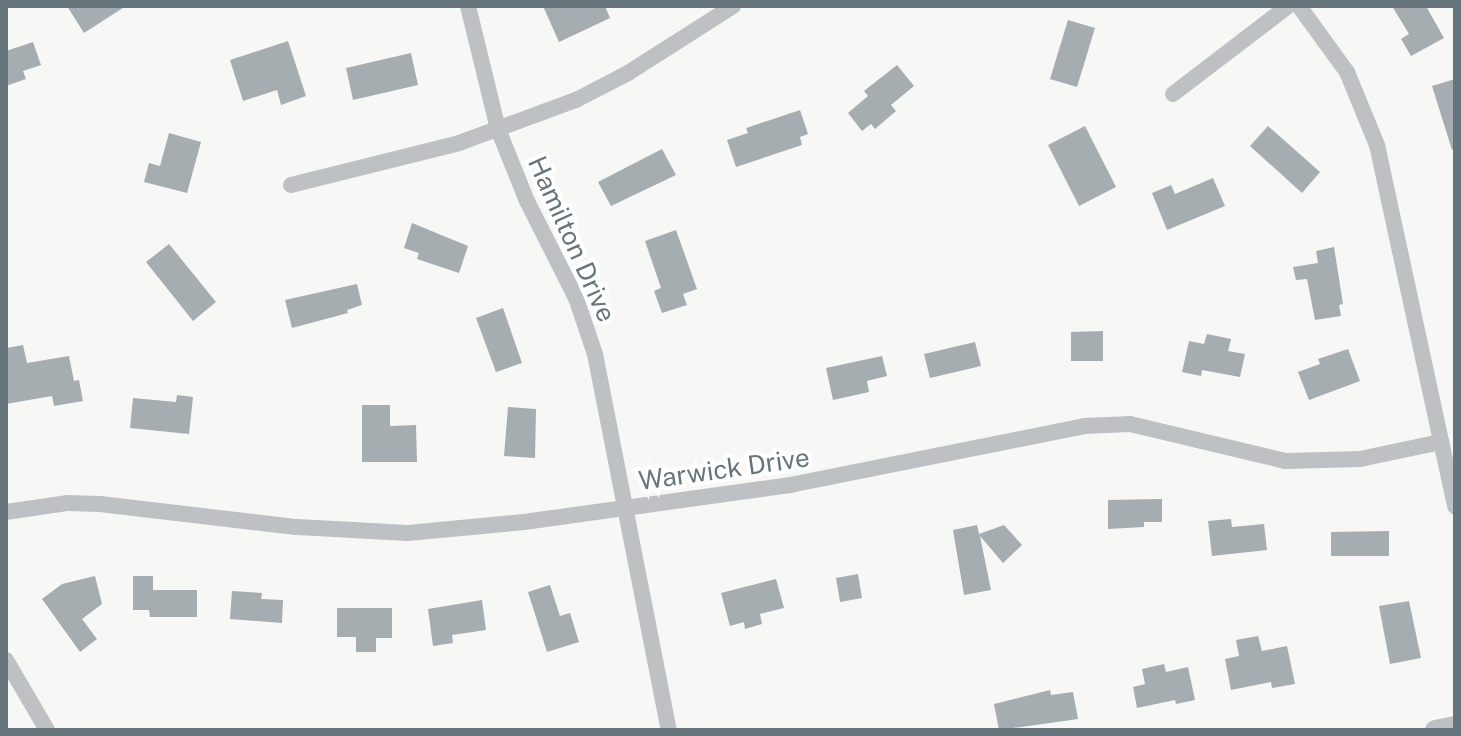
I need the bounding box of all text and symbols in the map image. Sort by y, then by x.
street label: Hamilton Drive [522,151,622,327]
street label: Warwick Drive [636,442,812,496]

